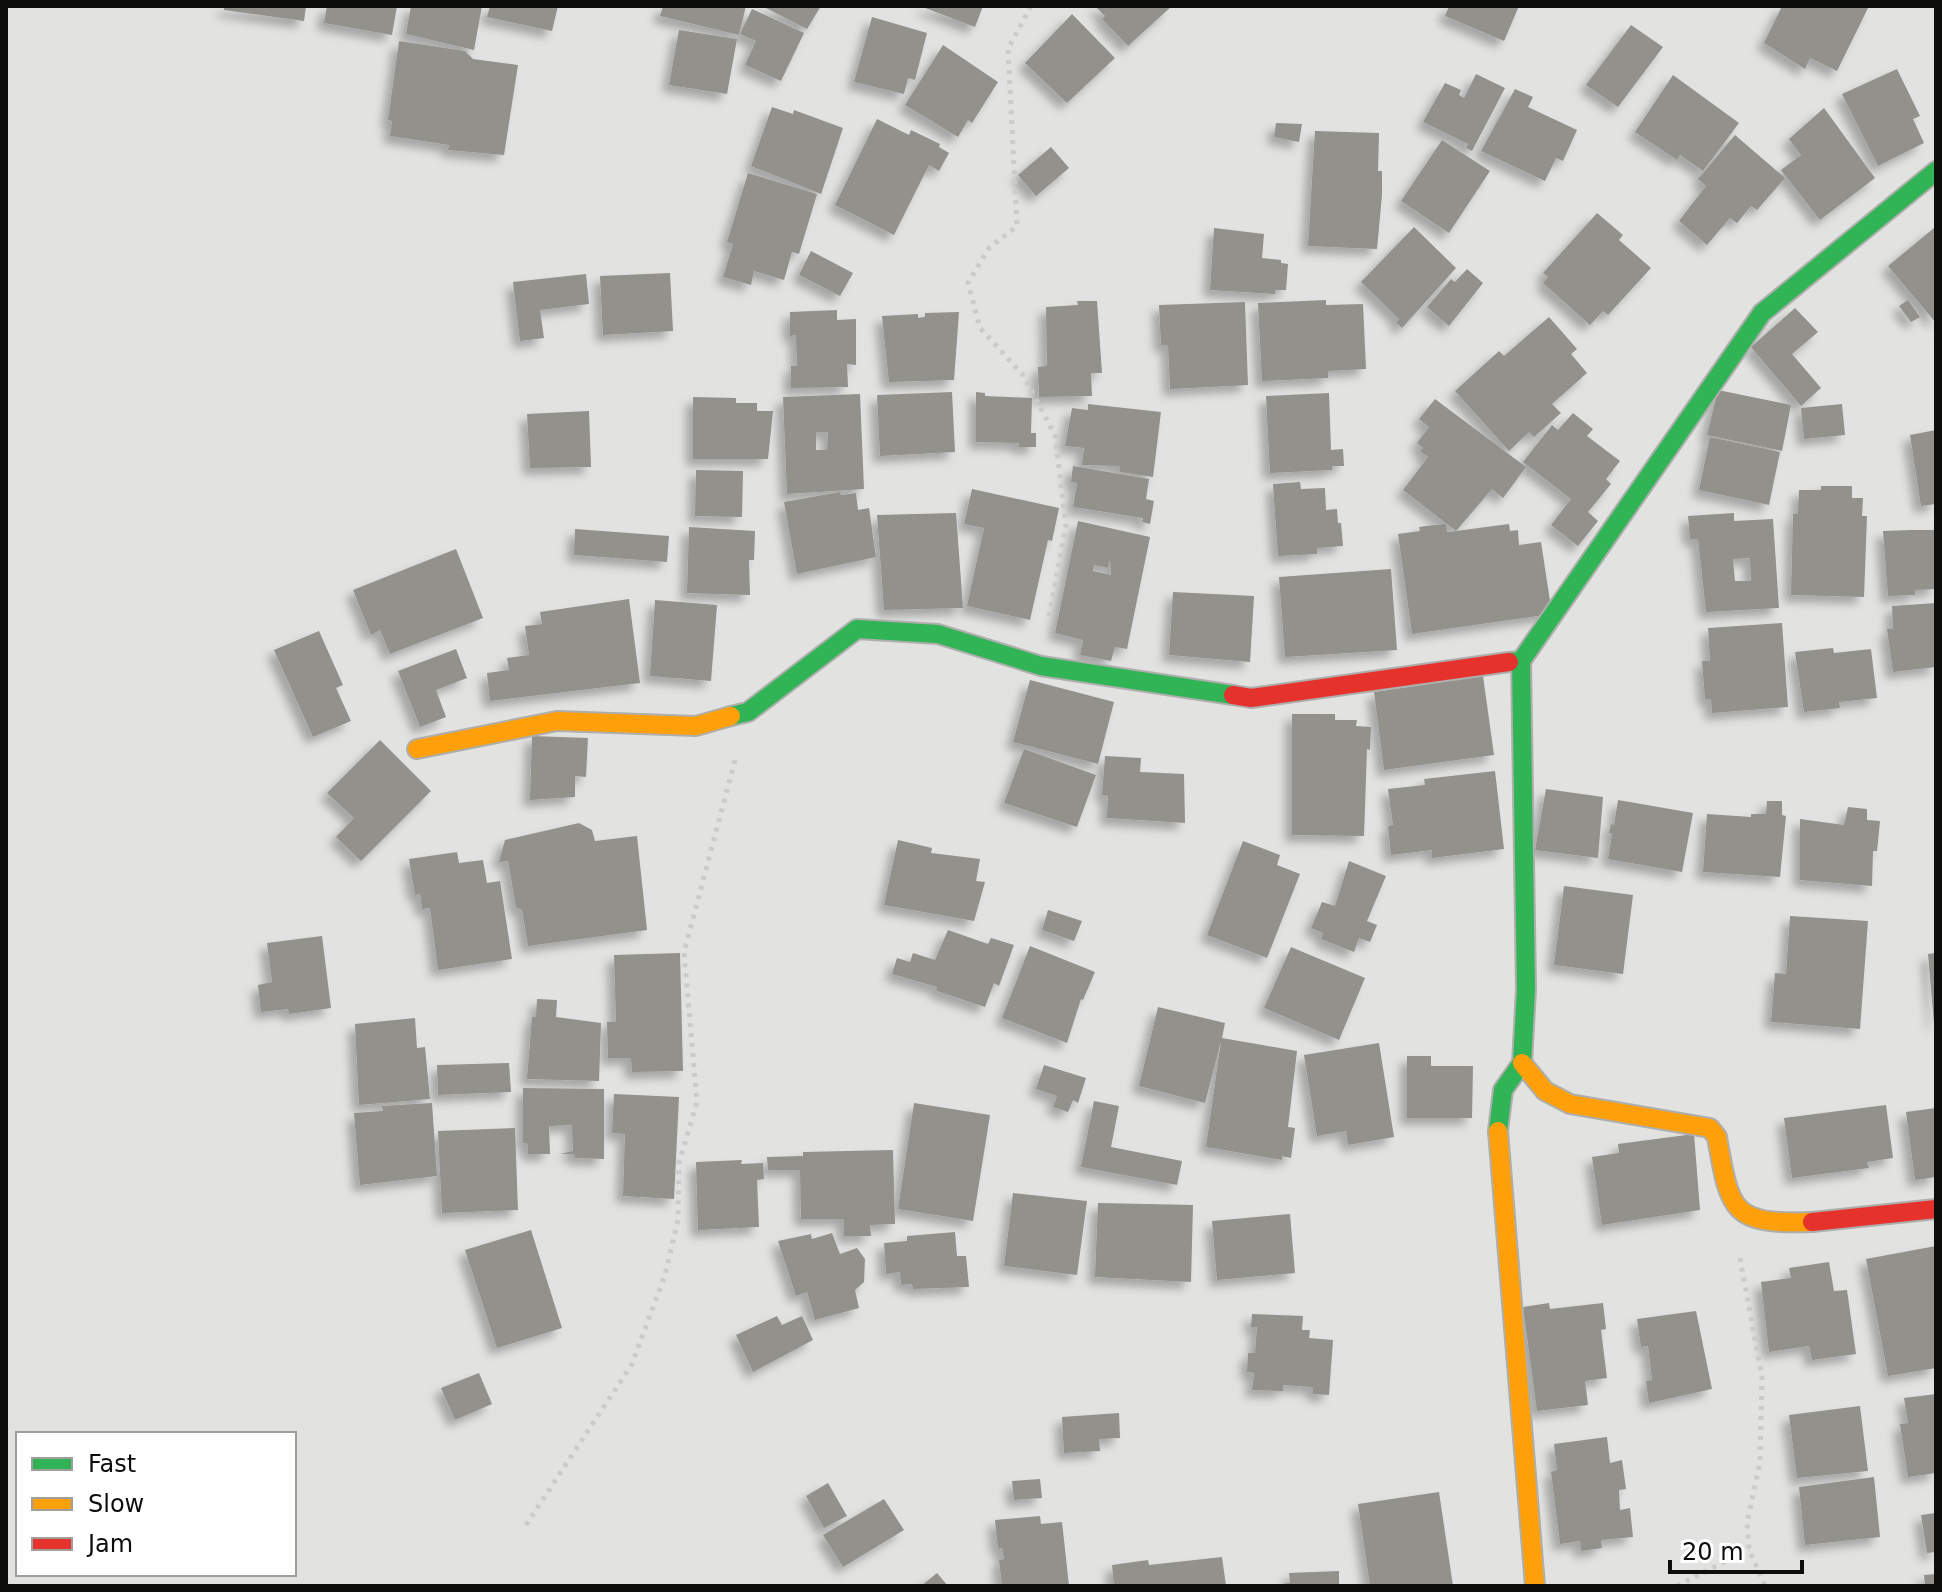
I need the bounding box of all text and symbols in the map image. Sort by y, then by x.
legend [16,1432,296,1576]
text: Fast [88,1450,136,1478]
text: Slow [88,1490,144,1518]
scale bar [1670,1524,1802,1574]
text: Jam [86,1530,133,1558]
text: 20 m [1682,1538,1744,1566]

